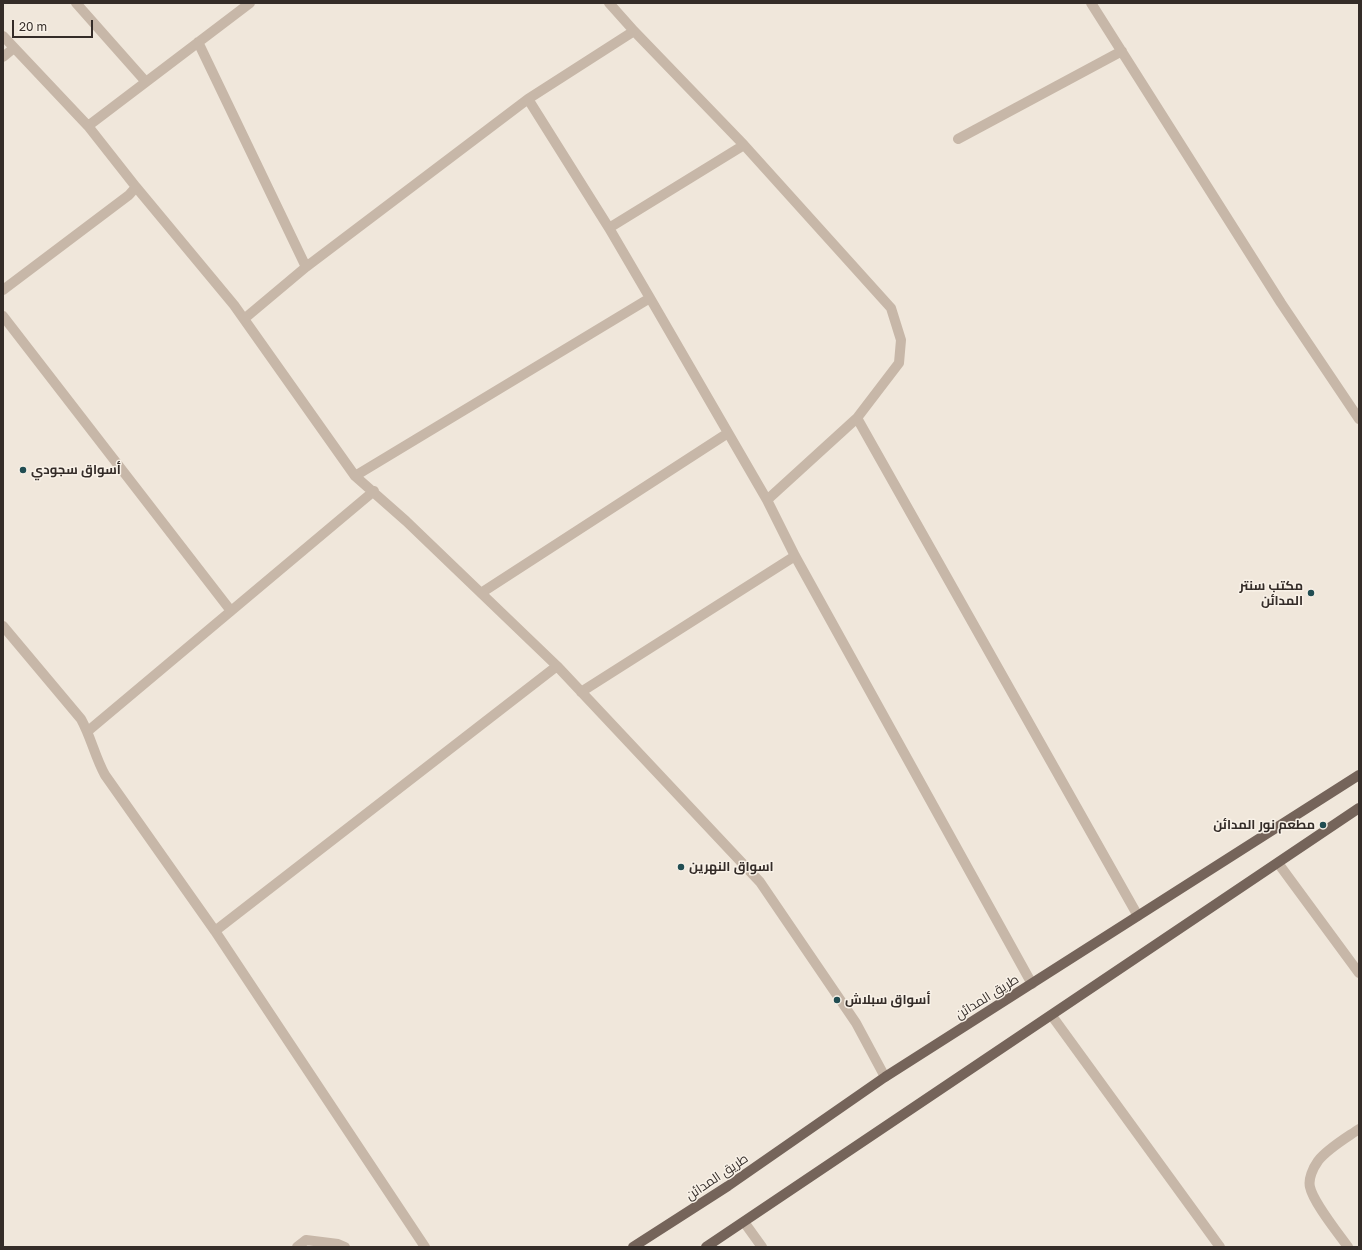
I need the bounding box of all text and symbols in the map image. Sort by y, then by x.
scale bar [14,12,95,38]
text: 20 m [19,19,47,34]
place label: أسواق سجودي [31,462,121,478]
marker: أسواق سجودي [18,465,28,475]
place label: مكتب سنتر المدائن [1239,578,1303,609]
marker: مكتب سنتر المدائن [1306,588,1316,598]
place label: مطعم نور المدائن [1213,817,1315,833]
marker: مطعم نور المدائن [1318,820,1328,830]
place label: اسواق النهرين [689,859,774,875]
marker: اسواق النهرين [676,862,686,872]
street label: طريق المدائن [952,971,1022,1023]
place label: أسواق سبلاش [845,992,930,1008]
marker: أسواق سبلاش [832,995,842,1005]
street label: طريق المدائن [683,1150,751,1204]

